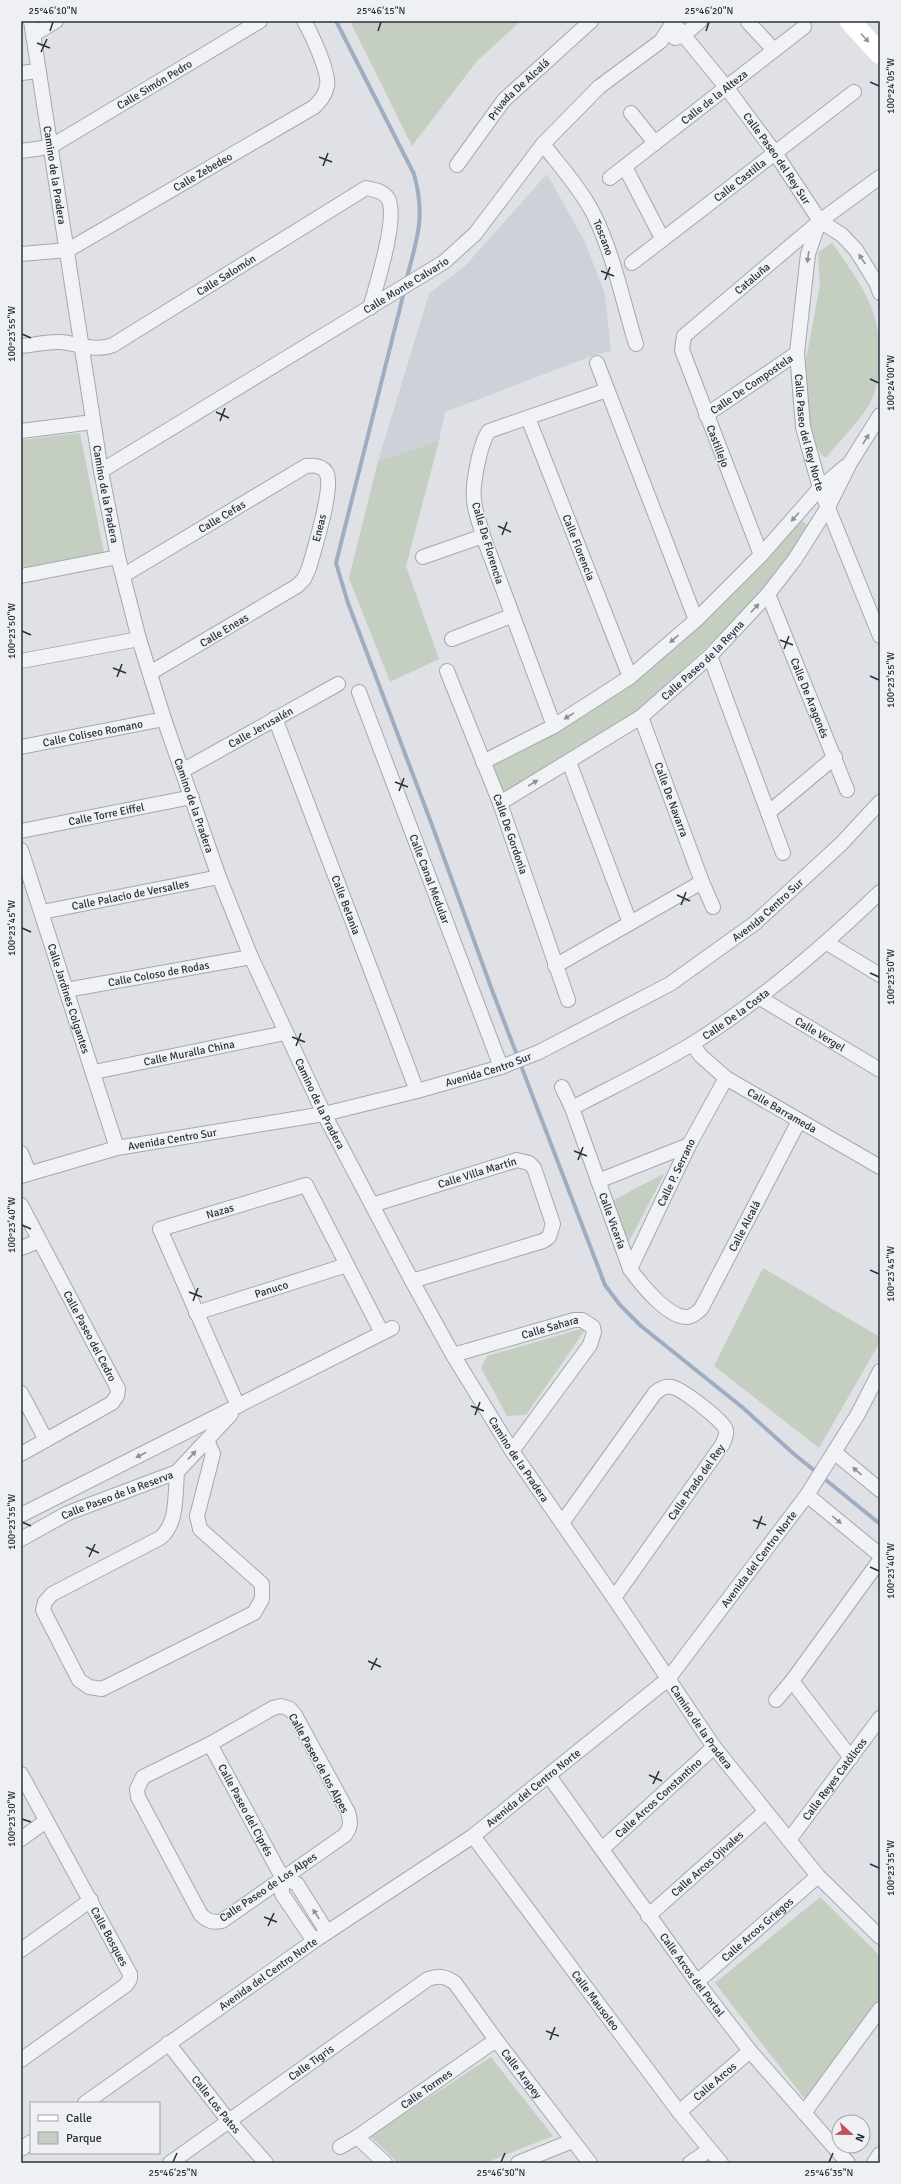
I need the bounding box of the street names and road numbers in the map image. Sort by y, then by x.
street label: Privada De Alcalá [486,56,553,123]
street label: Calle Simón Pedro [115,57,195,112]
street label: Calle de la Alteza [679,67,751,127]
street label: Calle Paseo del Rey Sur [740,110,813,207]
street label: Camino de la Pradera [40,125,69,226]
street label: Calle Zebedeo [171,150,235,194]
street label: Calle Castilla [711,156,769,205]
street label: Toscano [590,218,616,257]
street label: Calle Salomón [194,252,258,299]
street label: Calle Monte Calvario [361,255,452,317]
street label: Cataluña [732,260,773,297]
street label: Calle De Compostela [708,352,796,417]
street label: Calle Paseo del Rey Norte [792,373,827,493]
street label: Castillejo [704,423,732,469]
street label: Camino de la Pradera [90,444,121,545]
street label: Calle Cefas [196,498,248,536]
street label: Calle De Florencia [469,501,506,586]
street label: Calle Florencia [560,512,598,583]
street label: Eneas [310,513,329,543]
street label: Calle Eneas [198,611,251,650]
street label: Calle Paseo de la Reyna [659,617,747,703]
street label: Calle De Aragonés [787,656,831,740]
street label: Calle Jerusalén [226,704,295,751]
street label: Calle Coliseo Romano [42,717,144,750]
street label: Camino de la Pradera [171,756,216,855]
street label: Calle De Navarra [651,761,691,839]
street label: Calle De Gordonia [490,792,530,877]
street label: Calle Torre Eiffel [67,801,146,828]
street label: Calle Canal Medular [406,833,452,926]
street label: Calle Betania [328,874,363,937]
street label: Avenida Centro Sur [730,876,806,944]
street label: Calle Palacio de Versalles [71,877,190,913]
street label: Calle Jardines Colgantes [45,942,92,1056]
street label: Calle Coloso de Rodas [107,959,210,989]
street label: Calle De la Costa [700,986,772,1043]
street label: Calle Vergel [792,1014,847,1054]
street label: Calle Muralla China [143,1037,236,1069]
street label: Avenida Centro Sur [444,1050,533,1090]
street label: Camino de la Pradera [292,1056,348,1152]
street label: Calle Barrameda [745,1086,819,1136]
street label: Avenida Centro Sur [127,1126,218,1153]
street label: Calle P. Serrano [655,1136,698,1209]
street label: Calle Villa Martín [436,1155,518,1191]
street label: Calle Vicaría [596,1191,628,1251]
street label: Calle Alcalá [726,1198,764,1254]
street label: Nazas [205,1201,236,1222]
street label: Panuco [253,1278,290,1301]
street label: Calle Paseo del Cedro [60,1288,119,1384]
street label: Calle Sahara [520,1314,579,1342]
street label: Camino de la Pradera [486,1415,552,1505]
street label: Calle Prado del Rey [665,1441,728,1523]
street label: Calle Paseo de la Reserva [59,1468,175,1523]
street label: Avenida del Centro Norte [719,1508,800,1610]
street label: Camino de la Pradera [667,1683,735,1772]
street label: Calle Paseo de los Alpes [286,1711,352,1816]
street label: Calle Reyes Católicos [800,1736,870,1823]
street label: Avenida del Centro Norte [483,1746,583,1830]
street label: Calle Arcos Constantino [613,1755,705,1841]
street label: Calle Paseo del Ciprés [215,1762,276,1859]
street label: Calle Arcos Ojivales [669,1828,746,1899]
street label: Calle Paseo de Los Alpes [217,1850,320,1925]
street label: Calle Arcos Griegos [719,1895,796,1965]
street label: Calle Bosques [88,1905,131,1969]
street label: Calle Arcos del Portal [657,1931,727,2019]
street label: Avenida del Centro Norte [216,1935,320,2013]
street label: Calle Mausoleo [569,1968,622,2033]
street label: Calle Tigris [286,2042,336,2084]
street label: Calle Arapey [498,2046,545,2102]
street label: Calle Arcos [691,2060,739,2104]
street label: Calle Tormes [398,2067,455,2112]
street label: Calle Los Patos [189,2073,243,2137]

